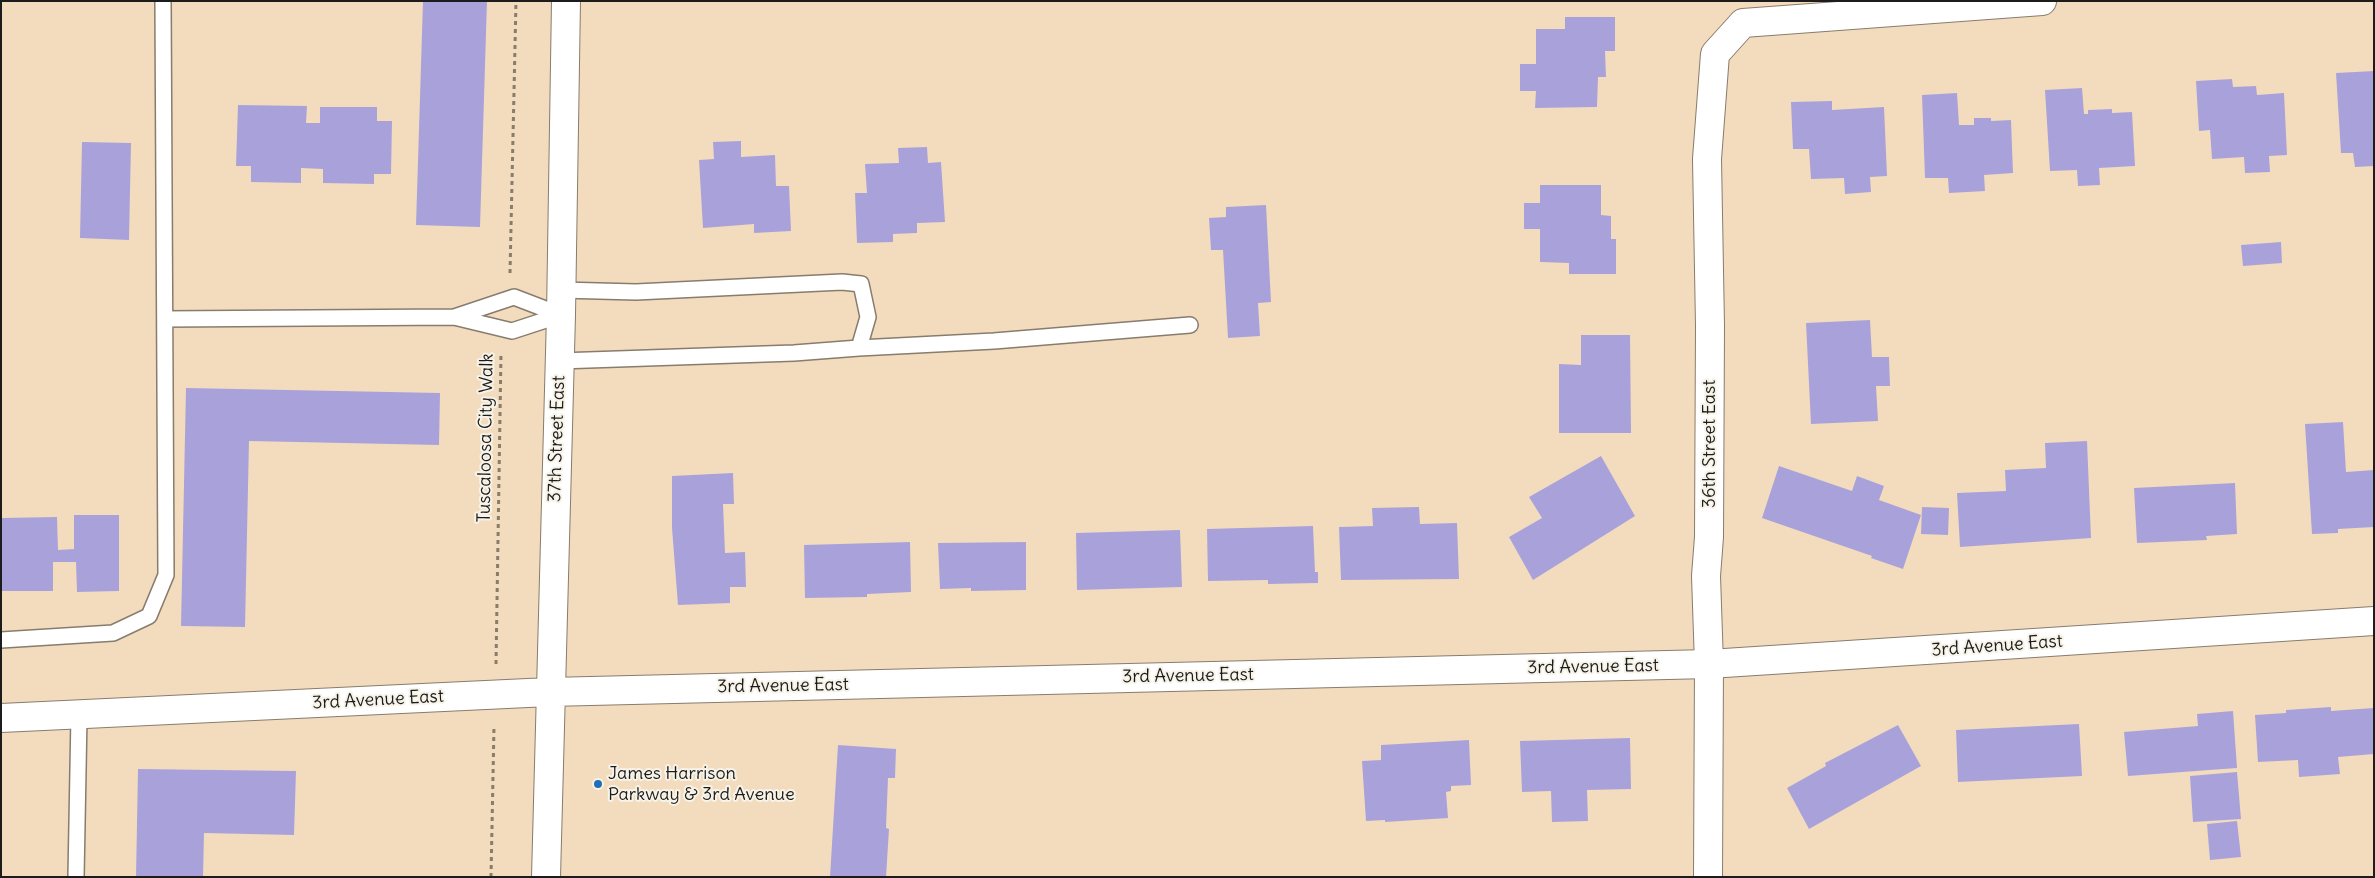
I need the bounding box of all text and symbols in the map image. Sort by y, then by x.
street label: Tuscaloosa City Walk [474,353,498,523]
street label: 37th Street East [544,375,570,503]
street label: 36th Street East [1699,380,1721,508]
street label: 3rd Avenue East [1931,631,2063,661]
street label: 3rd Avenue East [1527,655,1659,679]
street label: 3rd Avenue East [1122,664,1254,688]
street label: 3rd Avenue East [717,674,849,698]
street label: 3rd Avenue East [312,686,444,714]
place label: James Harrison Parkway & 3rd Avenue [608,763,795,806]
marker: James Harrison Parkway & 3rd Avenue [592,778,604,790]

